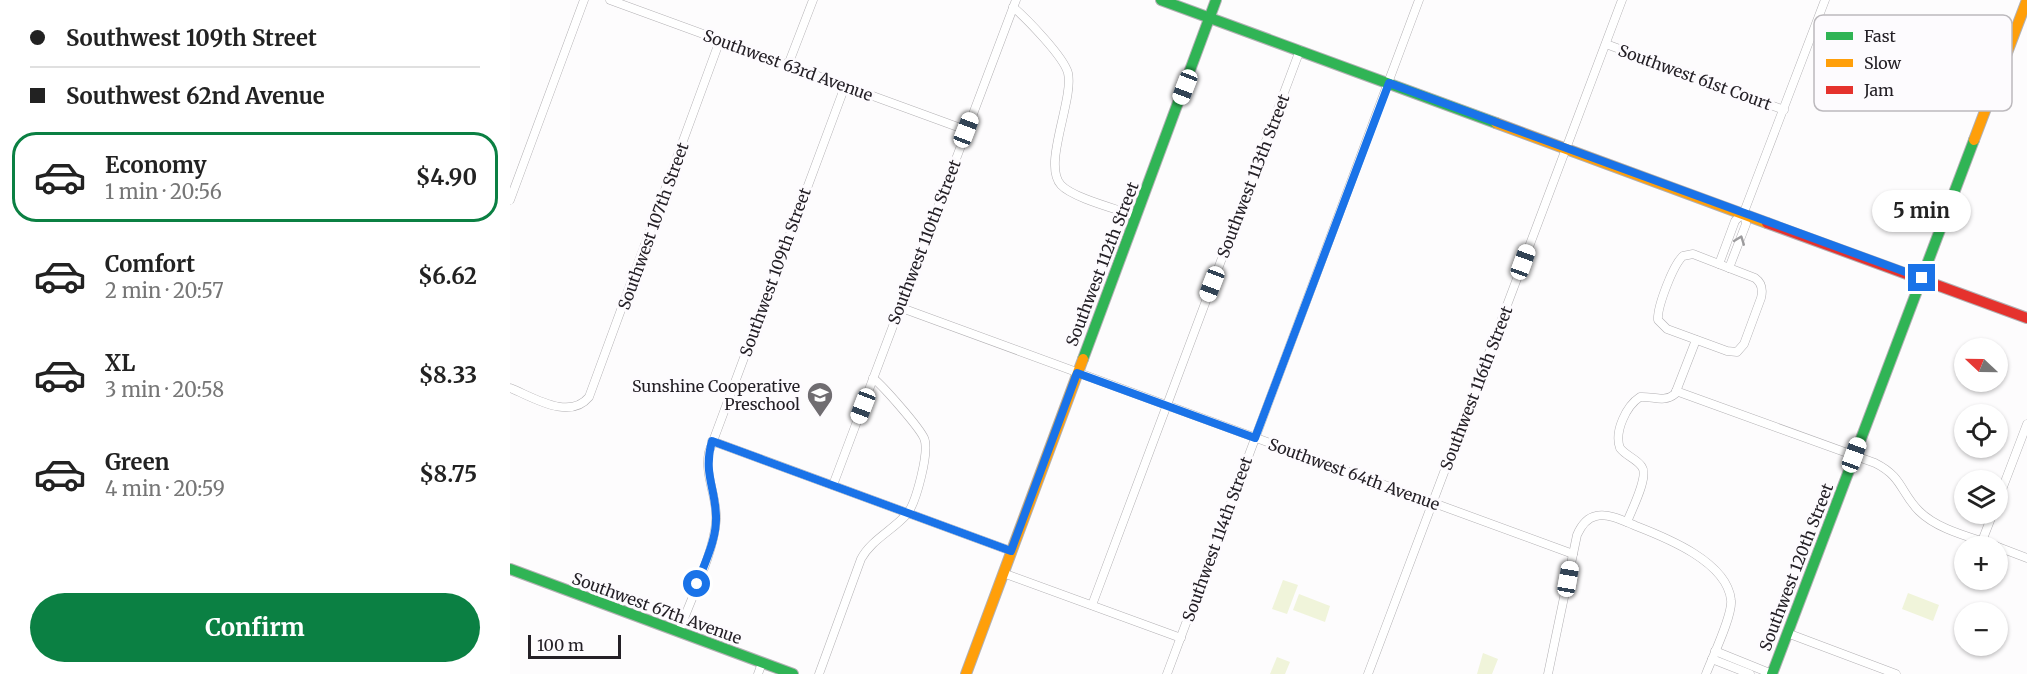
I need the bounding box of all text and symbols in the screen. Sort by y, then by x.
legend [1814,15,2012,111]
text: Southwest 109th Street [66,24,317,52]
street label: Southwest 63rd Avenue [701,25,875,105]
text: Fast [1864,26,1897,46]
street label: Southwest 61st Court [1616,40,1775,114]
text: Slow [1864,53,1902,73]
car [1170,67,1200,107]
text: Jam [1863,80,1894,100]
text: Southwest 62nd Avenue [66,82,325,110]
street label: Southwest 113th Street [1213,91,1294,261]
car [951,110,981,150]
street label: Southwest 107th Street [613,139,693,312]
icon: car [33,150,87,204]
text: Economy [105,151,206,179]
street label: Southwest 110th Street [883,156,965,327]
text: $4.90 [416,163,477,191]
street label: Southwest 112th Street [1061,178,1143,349]
text: 1 min · 20:56 [105,179,222,204]
street label: Southwest 109th Street [735,184,815,359]
callout: 5 min [1872,191,1972,233]
text: 5 min [1893,198,1950,223]
one-way arrow [1732,236,1745,246]
car [1508,242,1538,282]
icon: car [33,249,87,303]
text: Comfort [105,250,195,278]
text: $6.62 [418,262,477,290]
car [1197,264,1227,304]
route end [1908,264,1935,291]
text: 2 min · 20:57 [105,278,224,303]
street label: Southwest 116th Street [1435,302,1517,473]
north arrow [1954,338,2008,392]
map controls [1954,338,2008,656]
icon: car [33,348,87,402]
text: XL [105,349,135,377]
text: $8.33 [419,361,477,389]
place label: Sunshine Cooperative Preschool [632,376,800,414]
text: 3 min · 20:58 [105,377,224,402]
school or university icon: Sunshine Cooperative Preschool [805,380,835,418]
car [848,386,878,426]
button: locate [1954,404,2008,458]
street label: Southwest 64th Avenue [1266,434,1442,514]
car [1839,435,1869,475]
icon: car [33,447,87,501]
text: Green [105,448,169,476]
street label: Southwest 114th Street [1178,453,1256,624]
text: $8.75 [419,460,477,488]
button: layers [1954,470,2008,524]
text: 4 min · 20:59 [105,476,225,501]
street label: Southwest 120th Street [1755,480,1837,654]
button: + [1954,536,2008,590]
car [1556,560,1580,598]
street label: Southwest 67th Avenue [569,568,745,648]
route start [683,570,710,597]
button: Confirm [30,593,480,662]
button: − [1954,602,2008,656]
scale bar [528,632,621,660]
text: 100 m [537,635,584,655]

